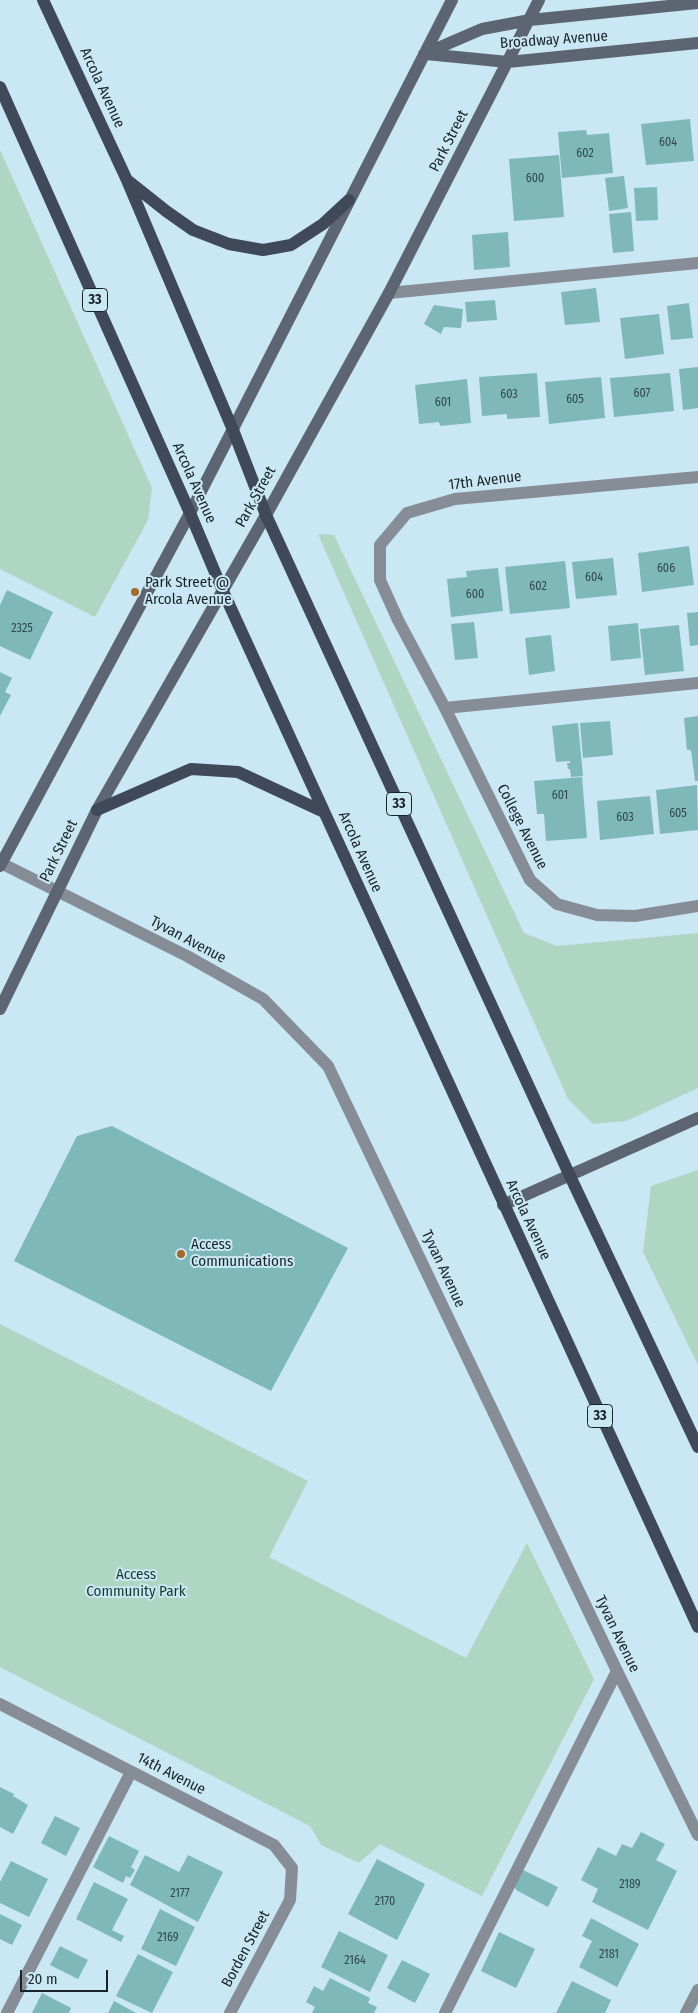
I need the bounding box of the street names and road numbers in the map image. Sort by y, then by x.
street label: Broadway Avenue [499,27,609,53]
street label: Arcola Avenue [76,45,128,131]
street label: Park Street [426,107,472,175]
road number: 33 [82,288,108,312]
street label: Arcola Avenue [168,440,220,526]
street label: Park Street [232,463,280,531]
street label: 17th Avenue [448,468,522,494]
street label: College Avenue [493,781,551,873]
road number: 33 [386,792,412,816]
street label: Arcola Avenue [334,809,386,895]
street label: Park Street [36,817,82,885]
street label: Tyvan Avenue [147,912,229,968]
street label: Arcola Avenue [502,1177,554,1263]
street label: Tyvan Avenue [417,1227,469,1311]
road number: 33 [588,1404,612,1428]
street label: Tyvan Avenue [591,1593,643,1675]
street label: 14th Avenue [134,1749,208,1799]
street label: Borden Street [218,1907,274,1991]

